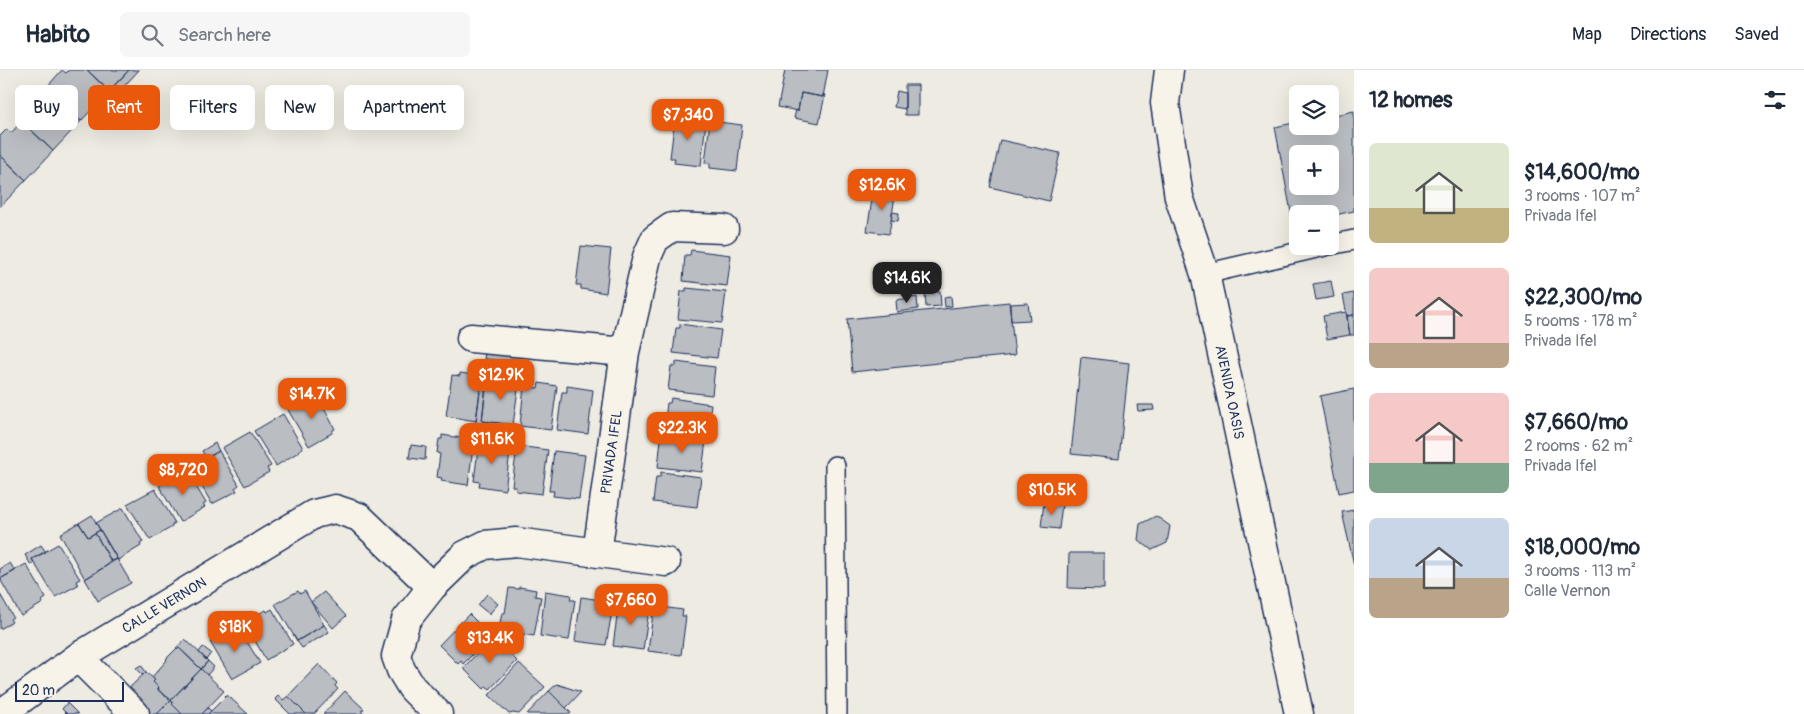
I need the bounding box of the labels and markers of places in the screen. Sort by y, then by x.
pin: $7,340 [647,98,729,141]
pin: $12.6K [841,168,923,211]
pin: $14.6K [866,262,948,304]
pin: $12.9K [460,358,542,401]
pin: $14.7K [271,378,353,420]
pin: $22.3K [641,412,723,454]
pin: $11.6K [451,422,533,465]
pin: $8,720 [142,454,224,496]
pin: $10.5K [1011,474,1093,516]
pin: $7,660 [590,584,672,626]
pin: $18K [205,610,265,653]
pin: $13.4K [449,622,531,664]

